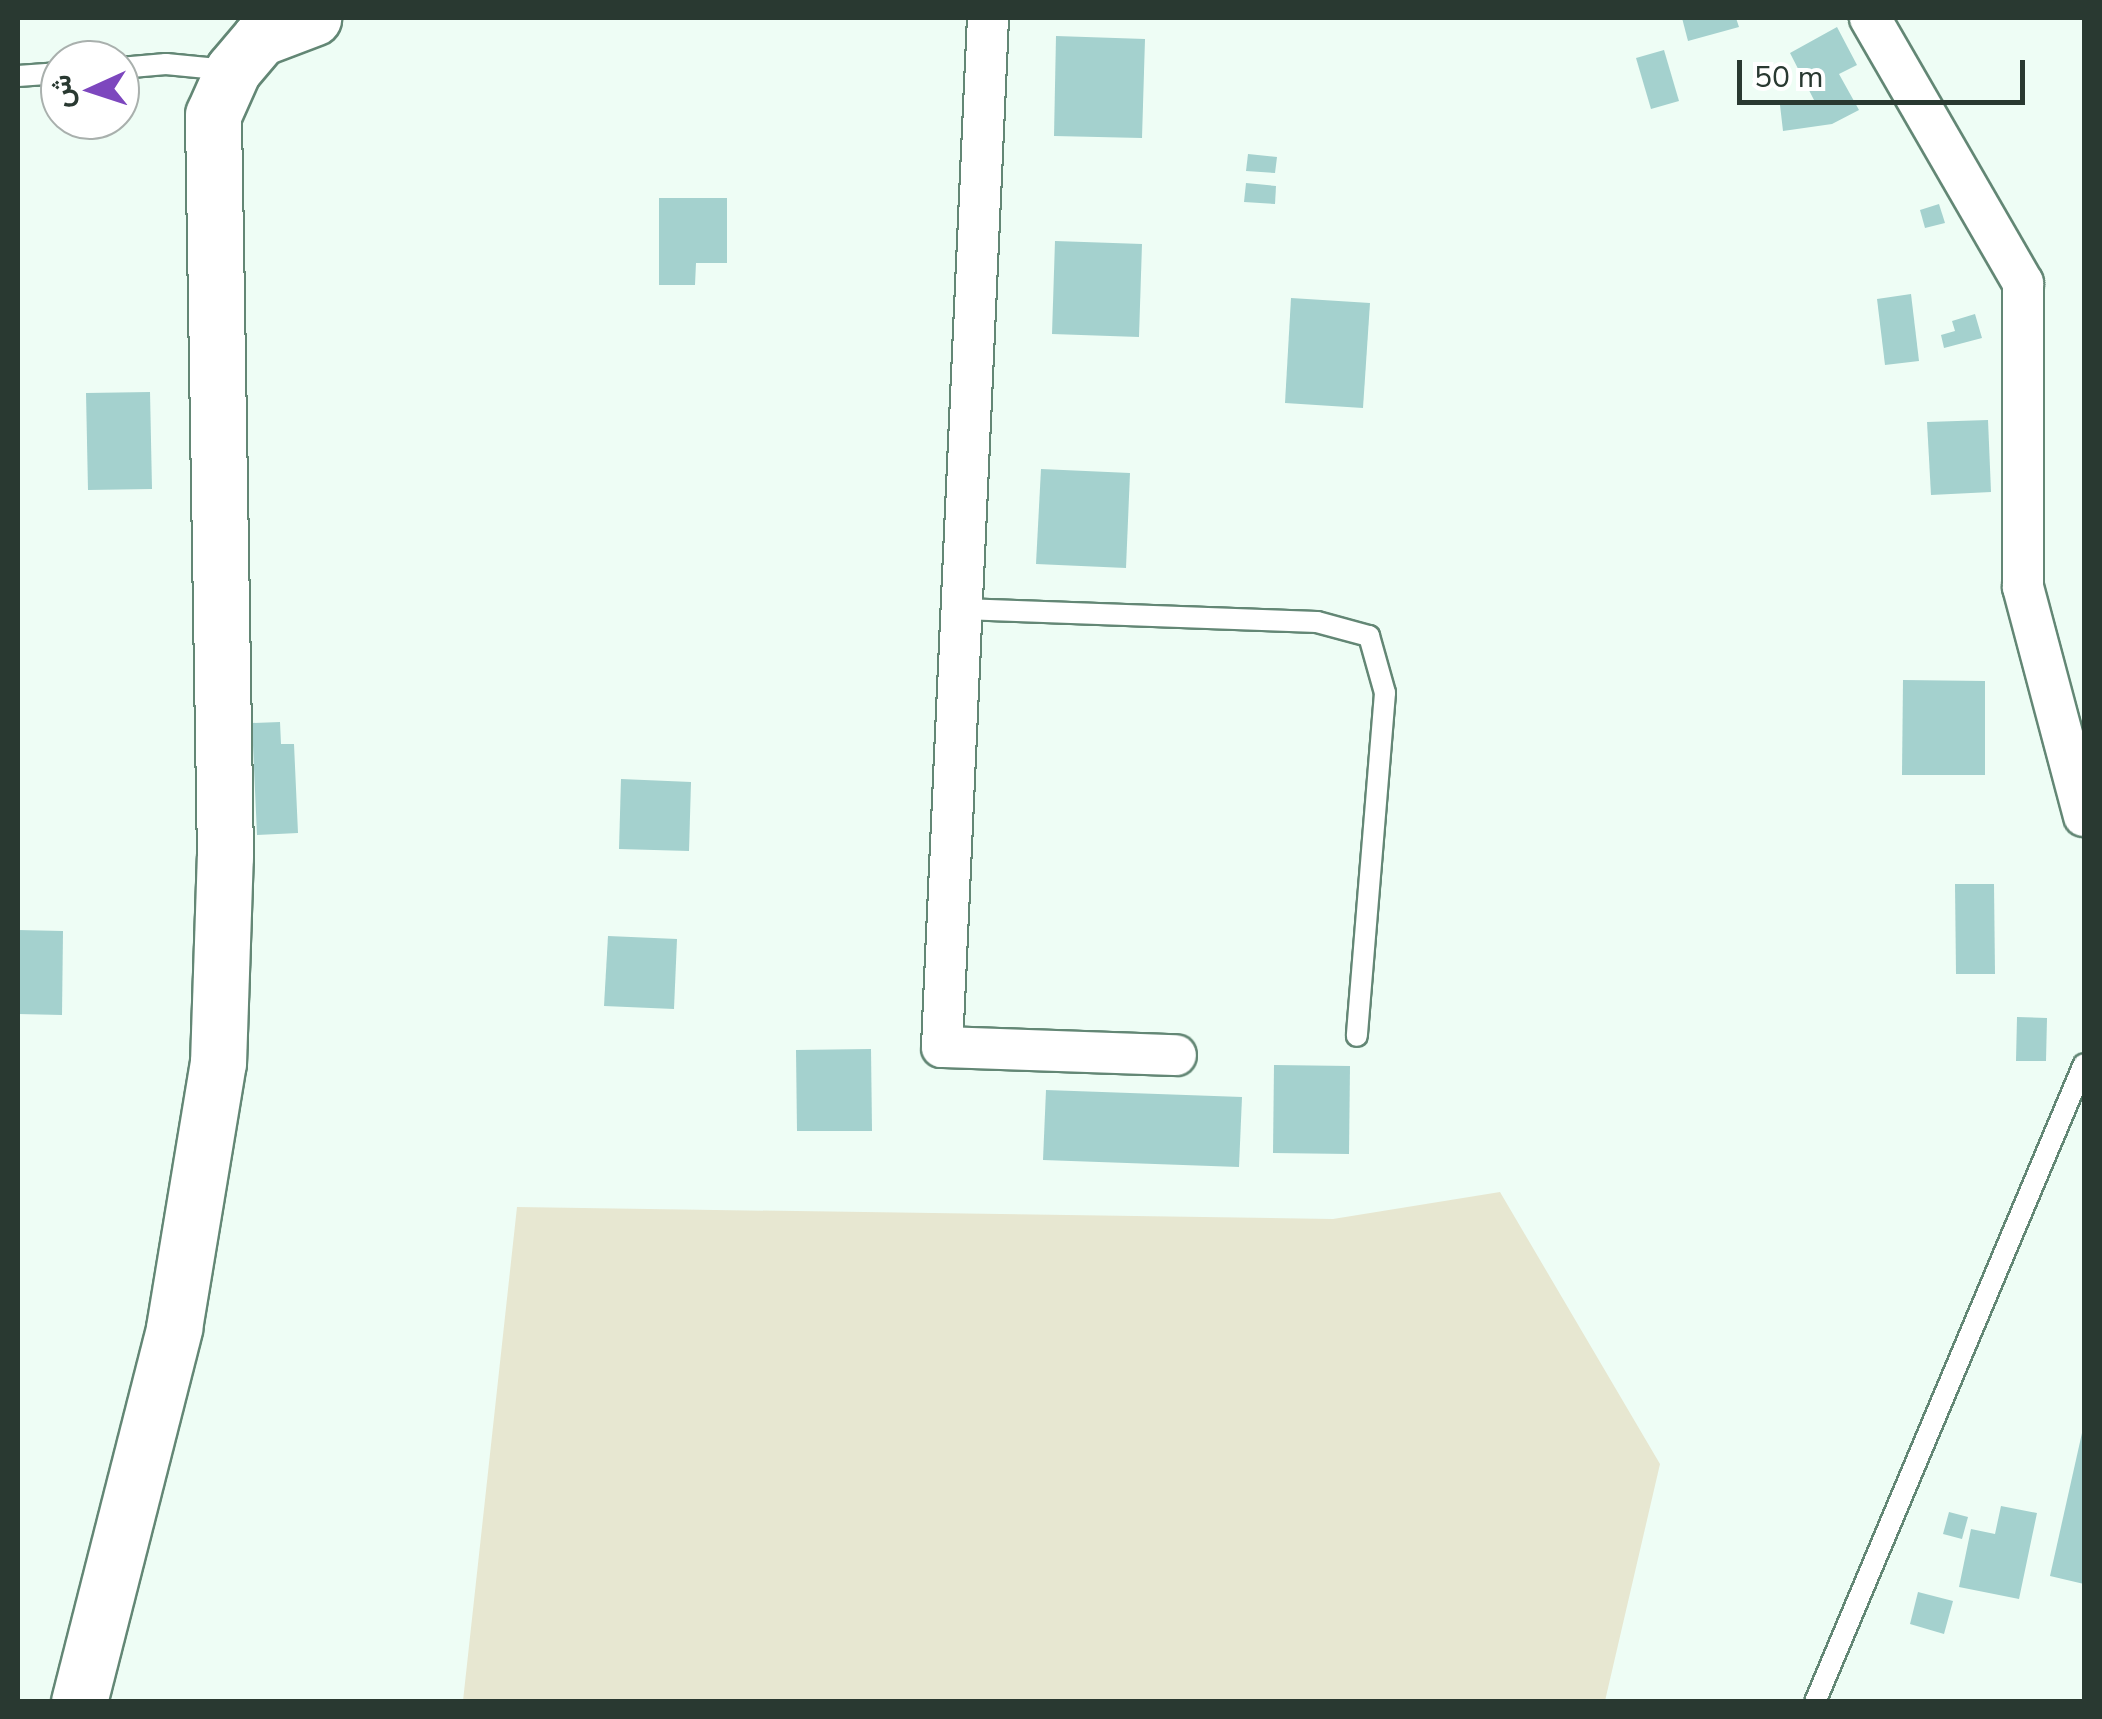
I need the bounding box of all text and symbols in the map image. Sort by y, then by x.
north arrow [40,40,140,140]
scale bar [1742,40,2030,102]
text: 50 m [1754,57,1823,98]
text: ش [42,74,82,109]

